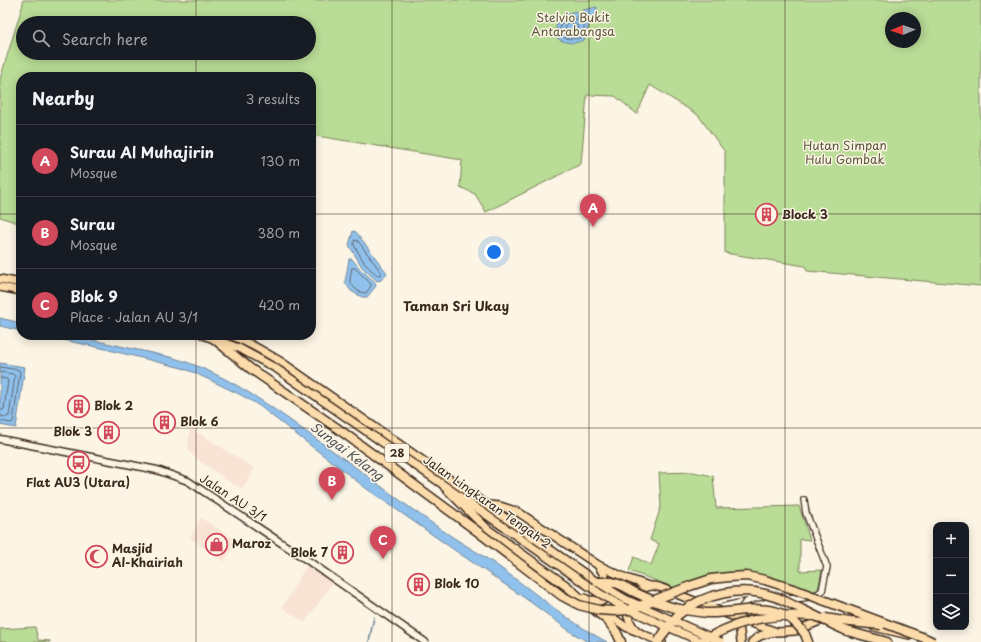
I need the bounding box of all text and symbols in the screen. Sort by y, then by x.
park label: Stelvio Bukit Antarabangsa [531,8,615,40]
north arrow [885,12,921,48]
search box [16,16,316,60]
icon: search [30,27,52,49]
text: Search here [62,27,148,50]
text: Nearby [32,85,94,111]
text: 3 results [246,89,300,108]
park label: Hutan Simpan Hulu Gombak [803,136,887,168]
text: Surau Al Muhajirin [70,140,214,163]
text: A [40,151,50,170]
text: 130 m [261,151,300,170]
text: Mosque [70,163,117,182]
pin: A [580,194,606,227]
building icon: Block 3 [753,202,779,228]
place label: Block 3 [782,205,828,223]
text: Surau [70,212,115,235]
text: B [41,223,49,242]
text: 380 m [257,223,300,242]
text: Mosque [70,235,117,254]
your location [484,242,504,262]
text: Blok 9 [70,284,118,307]
text: C [40,295,50,314]
text: 420 m [258,295,300,314]
district label: Taman Sri Ukay [403,296,509,315]
text: Place · Jalan AU 3/1 [70,307,198,326]
building icon: Blok 2 [65,393,91,419]
place label: Blok 2 [94,396,134,414]
building icon: Blok 6 [152,409,178,435]
place label: Blok 6 [180,412,219,430]
water label: Sungai Kelang [307,417,389,485]
building icon: Blok 3 [95,419,121,445]
place label: Blok 3 [53,422,92,440]
road number: 28 [385,444,409,462]
bus stop icon: Flat AU3 (Utara) [65,449,91,475]
street label: Jalan Lingkaran Tengah 2 [420,450,555,552]
pin: B [319,467,345,500]
street label: Jalan AU 3/1 [197,469,270,526]
place label: Flat AU3 (Utara) [26,473,130,491]
map controls [933,522,969,630]
button: + [933,522,969,558]
pin: C [370,526,396,559]
shop icon: Maroz [203,531,229,557]
place label: Maroz [232,534,272,552]
place label: Masjid Al-Khairiah [112,539,183,571]
building icon: Blok 7 [330,540,356,566]
mosque icon: Masjid Al-Khairiah [84,543,110,569]
place label: Blok 7 [290,543,328,561]
button: − [933,558,969,594]
building icon: Blok 10 [406,571,432,597]
place label: Blok 10 [434,574,480,592]
button: layers [933,594,969,630]

